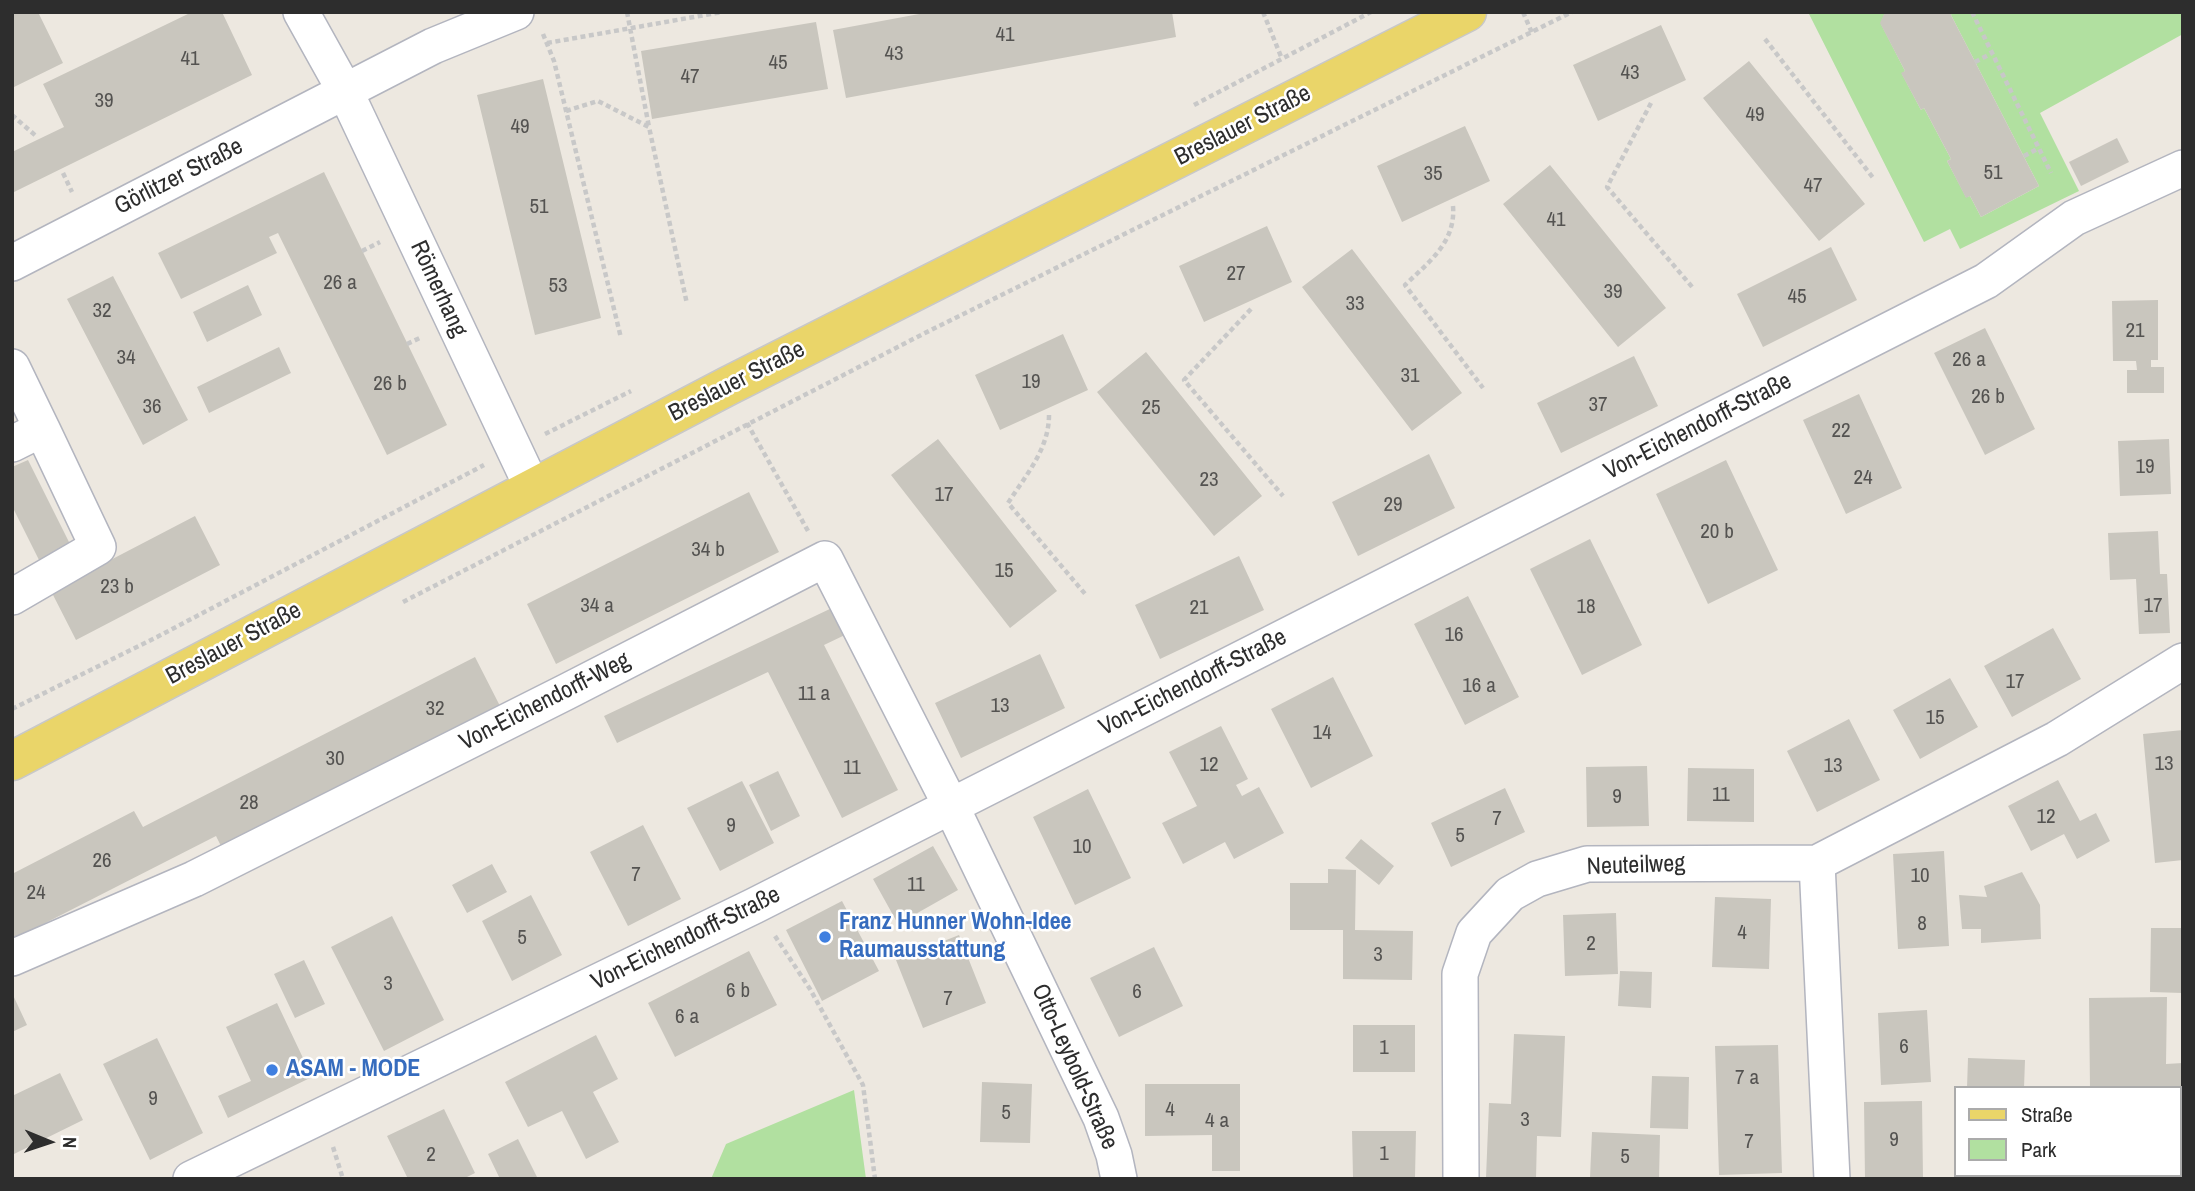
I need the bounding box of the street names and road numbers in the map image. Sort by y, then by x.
street label: Breslauer Straße [1170,79,1316,173]
street label: Görlitzer Straße [110,132,248,222]
street label: Römerhang [403,236,473,342]
street label: Breslauer Straße [664,335,810,429]
street label: Von-Eichendorff-Straße [1600,367,1796,487]
street label: Breslauer Straße [162,596,306,692]
street label: Von-Eichendorff-Straße [1095,623,1291,743]
street label: Von-Eichendorff-Weg [455,647,635,757]
street label: Neuteilweg [1586,850,1686,882]
street label: Von-Eichendorff-Straße [587,881,785,997]
street label: Otto-Leybold-Straße [1025,980,1123,1154]

